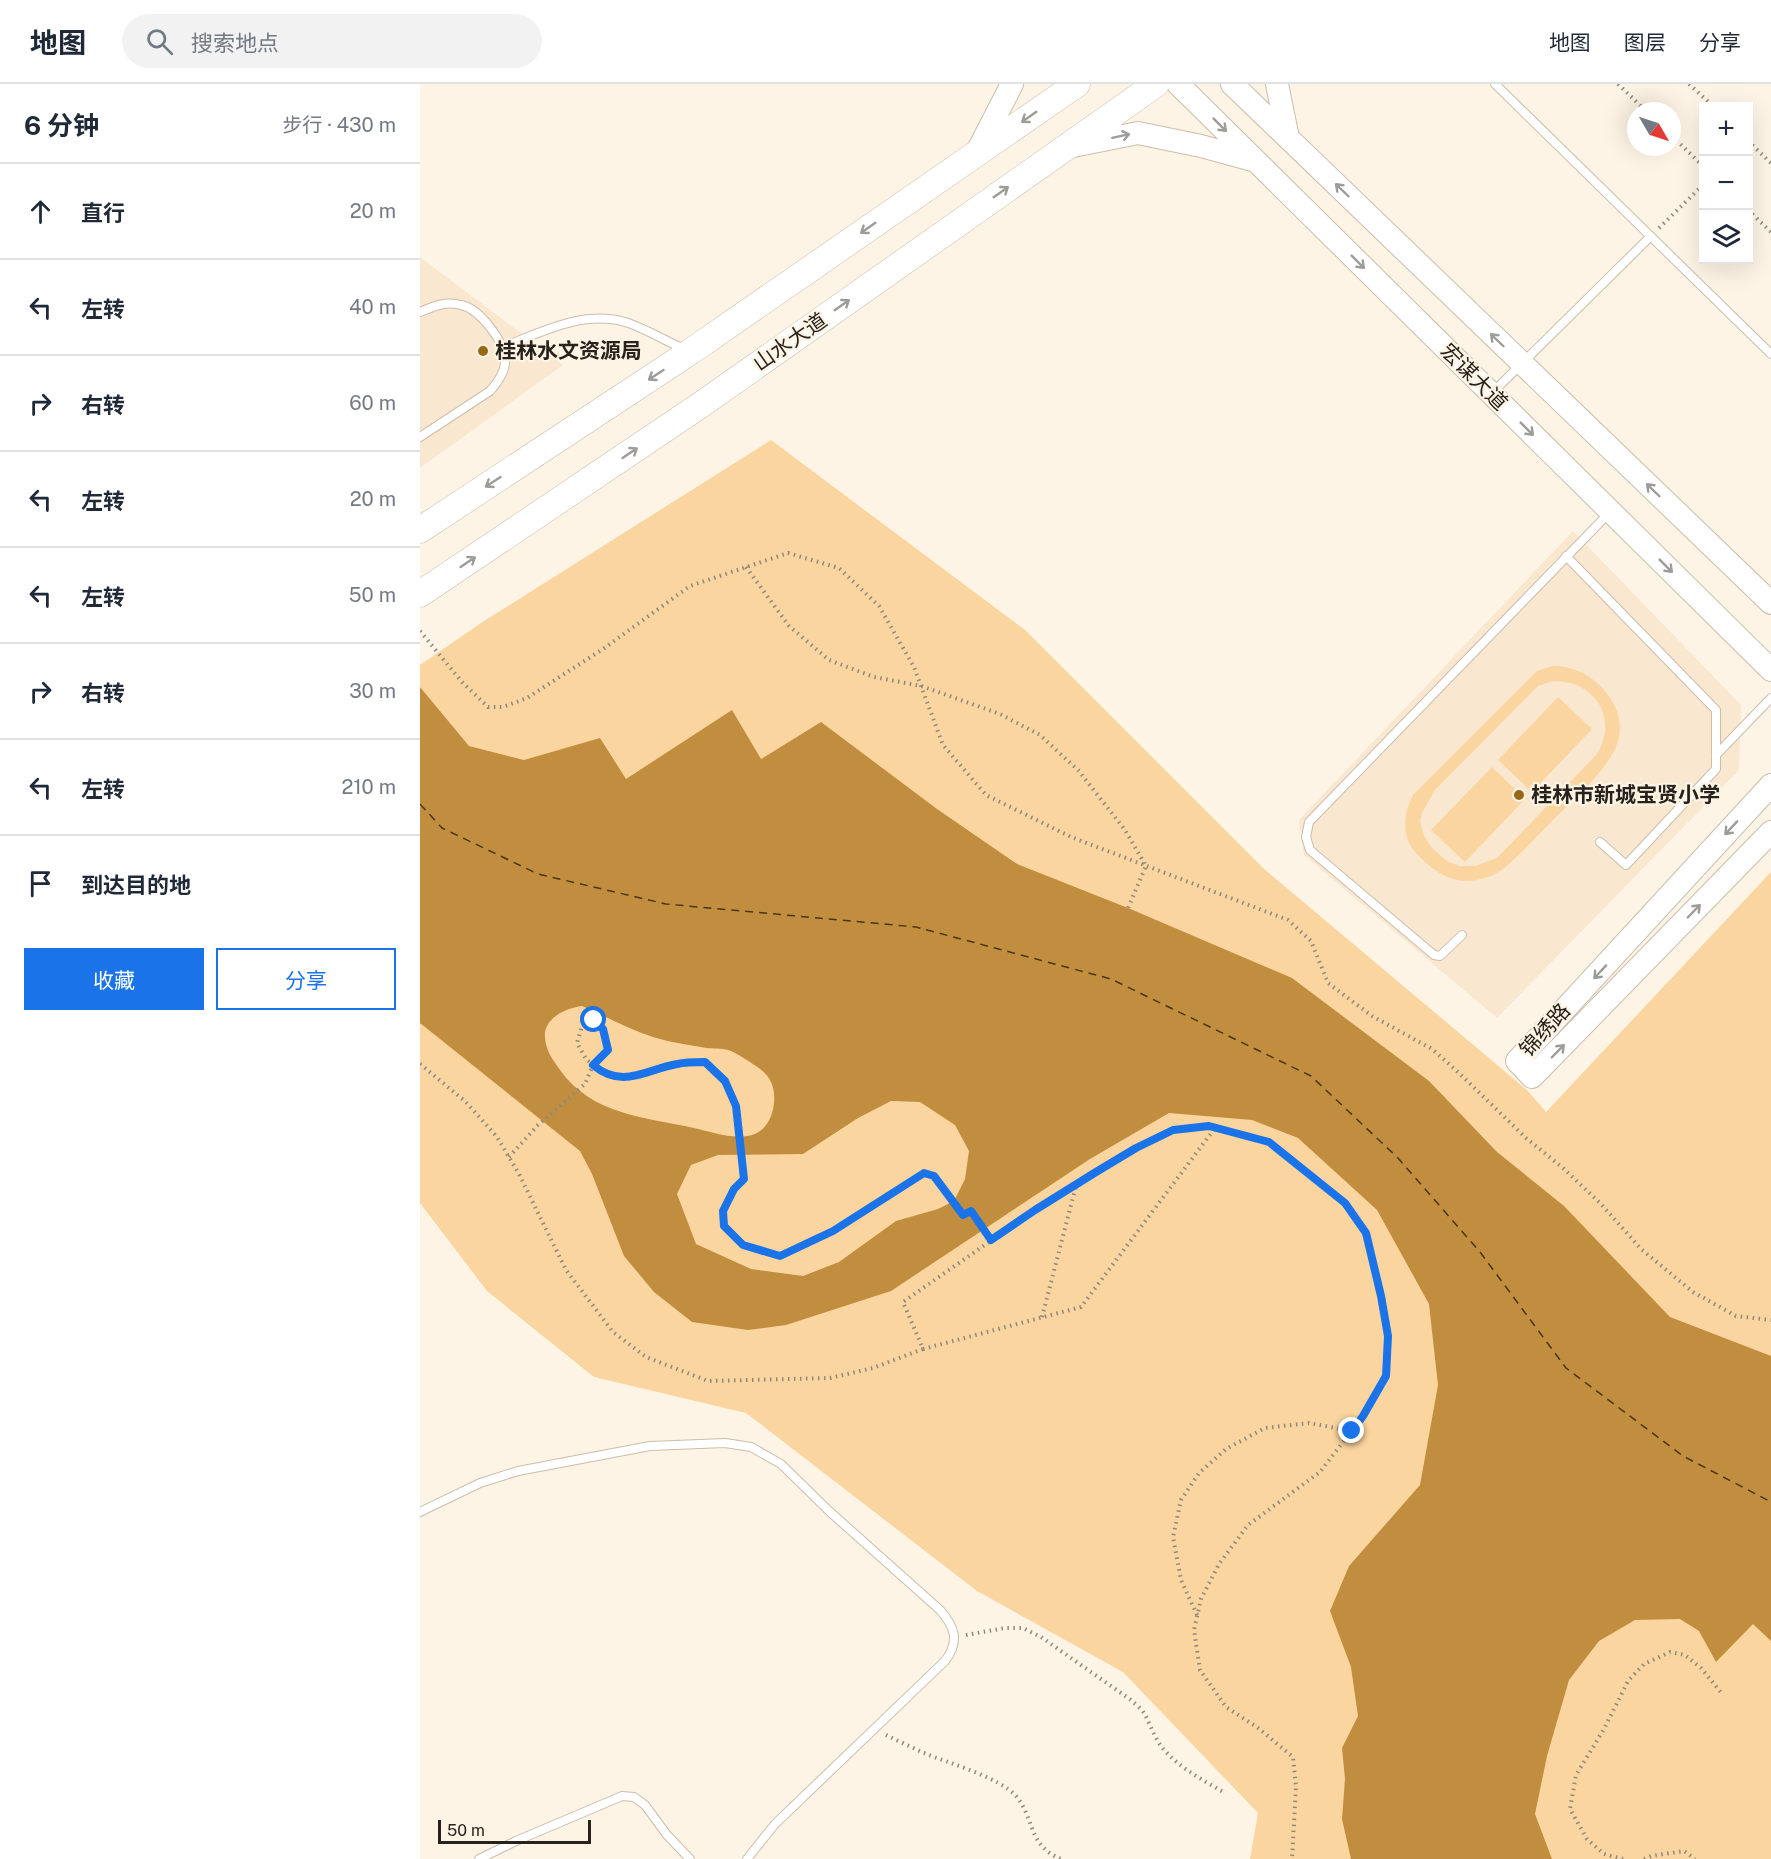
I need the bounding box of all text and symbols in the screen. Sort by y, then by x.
search box [122,14,542,68]
icon: search [143,25,176,58]
text: 地图 [30,26,86,59]
text: 搜索地点 [191,30,279,56]
text: 地图 [1549,30,1591,55]
text: 图层 [1624,30,1666,55]
text: 分享 [1699,30,1741,55]
north arrow [1627,102,1681,156]
map controls [1699,102,1753,264]
button: + [1699,102,1753,156]
text: 6 分钟 [24,110,99,141]
one-way arrow [1021,111,1037,123]
text: 步行 · 430 m [282,113,396,137]
one-way arrow [1212,118,1227,132]
one-way arrow [1111,130,1130,141]
button: − [1699,156,1753,210]
one-way arrow [1334,183,1349,197]
one-way arrow [992,186,1009,198]
icon: ahead [24,195,57,228]
text: 20 m [350,199,396,223]
text: 直行 [81,200,125,226]
button: layers [1699,210,1753,264]
one-way arrow [861,222,877,234]
one-way arrow [1351,255,1366,270]
icon: left [24,291,57,324]
text: 40 m [349,295,396,319]
text: 左转 [81,296,125,322]
one-way arrow [833,299,849,311]
street label: 山水大道 [748,307,831,376]
one-way arrow [1489,333,1504,348]
place label: 桂林水文资源局 [495,338,642,363]
street label: 宏谋大道 [1436,338,1513,415]
marker: 桂林水文资源局 [476,344,490,358]
one-way arrow [648,369,665,381]
icon: right [24,387,57,420]
text: 60 m [349,391,396,415]
text: 右转 [81,392,125,418]
one-way arrow [1519,422,1534,436]
one-way arrow [621,446,638,458]
one-way arrow [485,476,502,488]
icon: left [24,483,57,516]
one-way arrow [1645,483,1660,497]
text: 20 m [350,487,396,511]
text: 左转 [81,488,125,514]
one-way arrow [460,556,476,568]
one-way arrow [1658,558,1673,573]
icon: left [24,579,57,612]
text: 50 m [349,583,396,607]
text: 左转 [81,584,125,610]
icon: right [24,675,57,708]
text: 30 m [349,679,396,703]
text: 右转 [81,680,125,706]
icon: left [24,771,57,804]
text: 210 m [342,775,396,799]
text: 左转 [81,776,125,802]
place label: 桂林市新城宝贤小学 [1531,782,1720,807]
marker: 桂林市新城宝贤小学 [1512,788,1526,802]
one-way arrow [1725,820,1739,835]
icon: arrive [24,867,57,900]
text: 到达目的地 [81,872,191,898]
one-way arrow [1687,904,1701,919]
button: 收藏 [24,948,204,1010]
button: 分享 [216,948,396,1010]
one-way arrow [1592,964,1607,979]
street label: 锦绣路 [1514,998,1575,1061]
route start [580,1006,606,1032]
one-way arrow [1551,1043,1565,1058]
route end [1338,1417,1364,1443]
scale bar [438,1817,591,1844]
text: 50 m [447,1821,485,1840]

